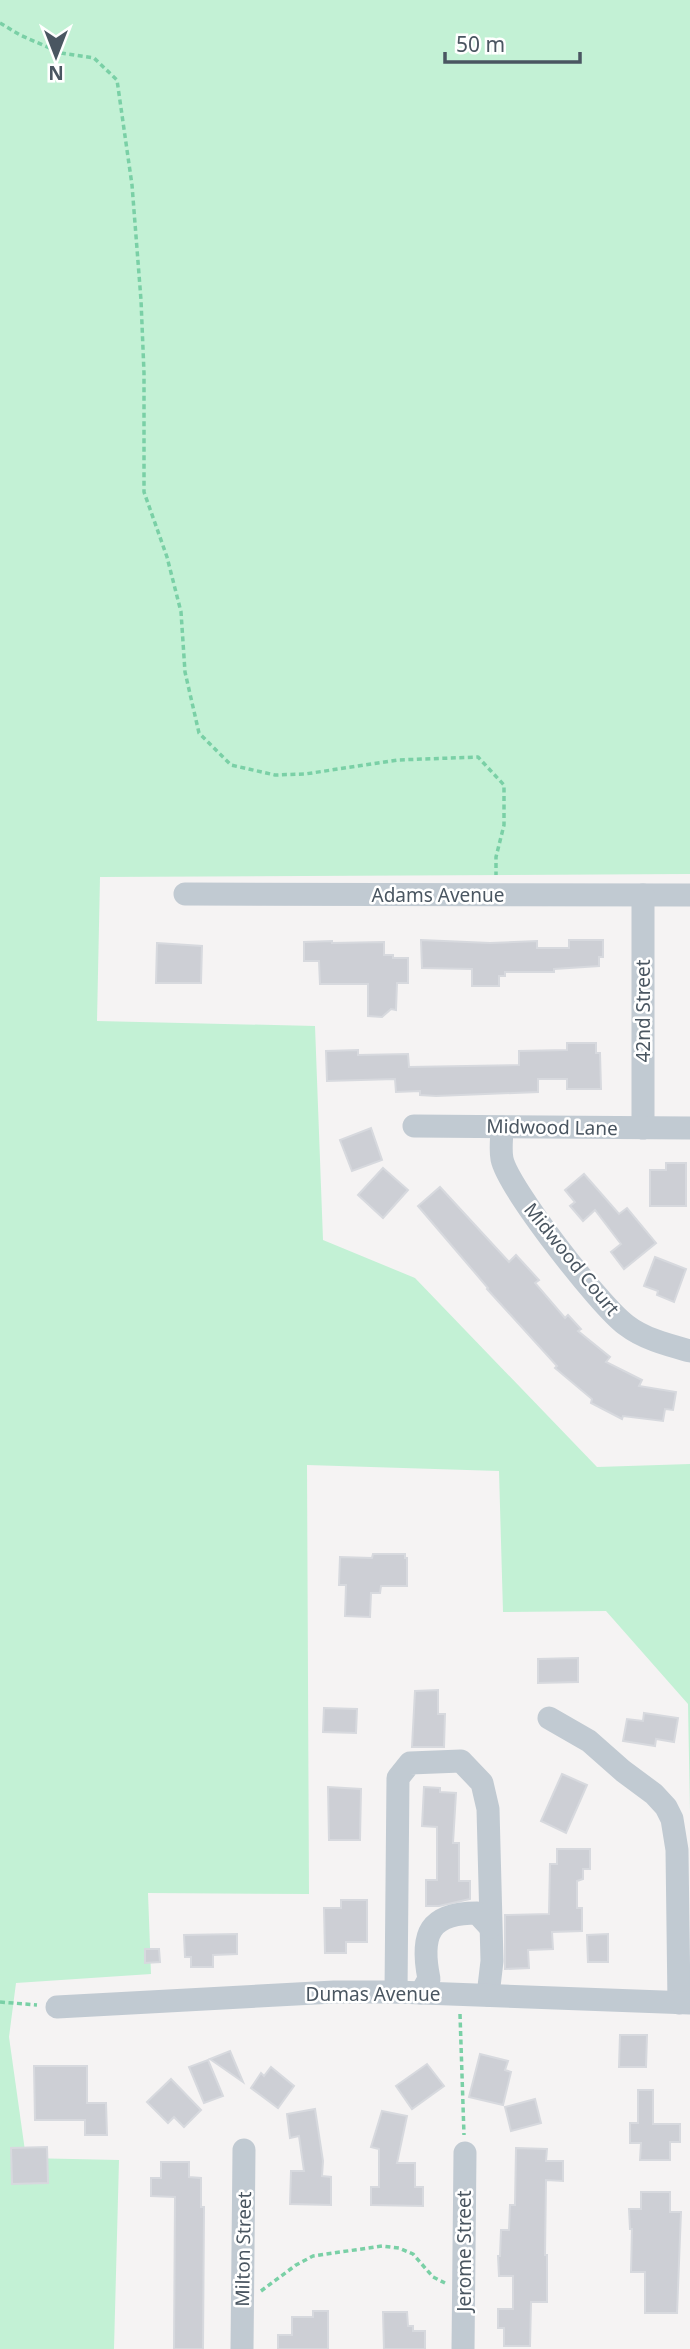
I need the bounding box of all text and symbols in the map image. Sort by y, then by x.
north arrow [21,21,91,91]
scale bar [445,21,580,65]
text: 50 m [456,30,505,58]
text: N [48,60,64,86]
street label: Adams Avenue [371,882,505,908]
street label: 42nd Street [630,959,656,1063]
street label: Midwood Lane [486,1113,618,1141]
street label: Midwood Court [518,1197,626,1321]
street label: Dumas Avenue [306,1981,440,2007]
street label: Jerome Street [451,2190,477,2314]
street label: Milton Street [229,2191,257,2307]

